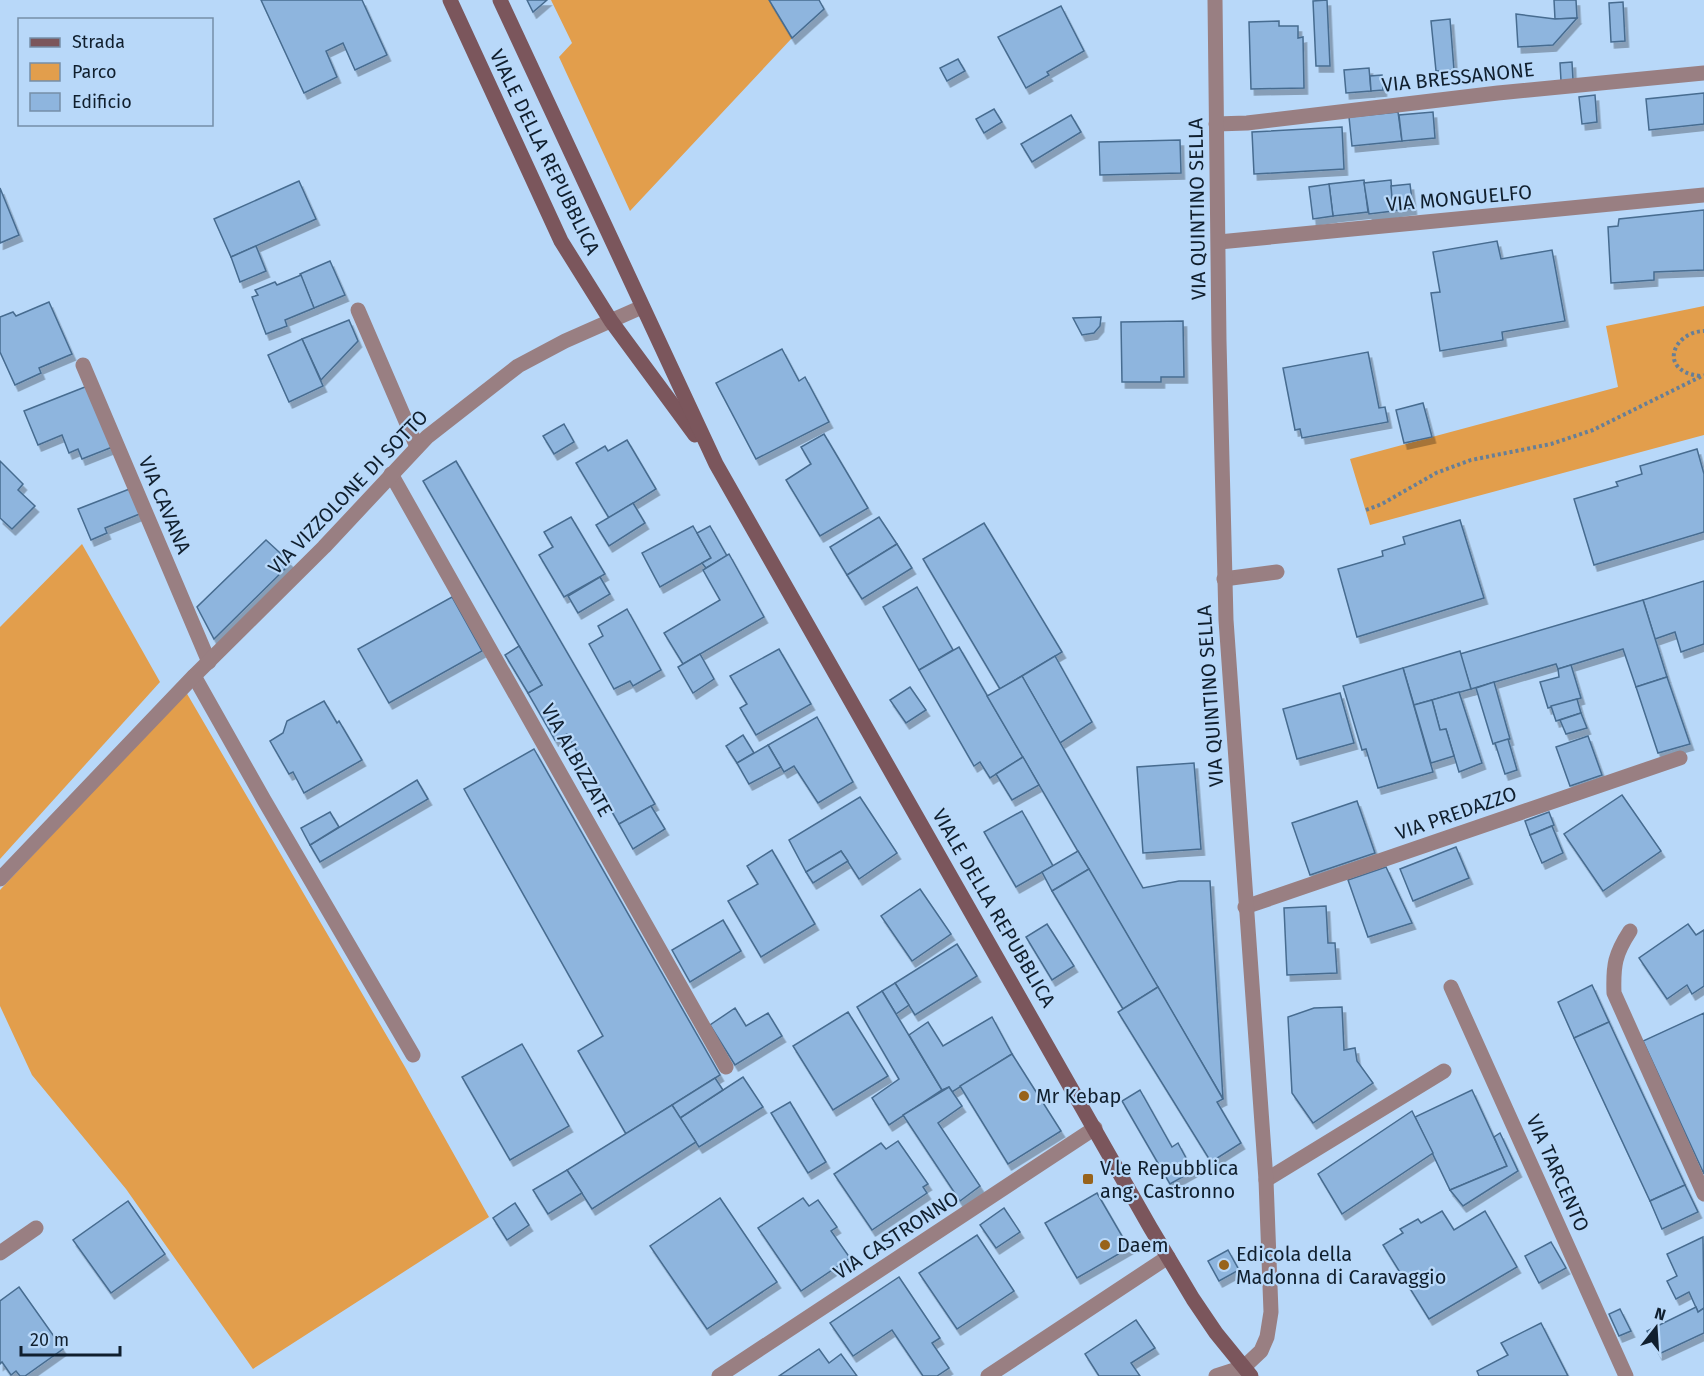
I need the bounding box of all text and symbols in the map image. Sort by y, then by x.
legend [18,18,213,126]
text: Strada [72,31,125,53]
street label: VIALE DELLA REPUBBLICA [485,46,605,259]
street label: VIA BRESSANONE [1381,57,1535,97]
text: Parco [72,61,116,83]
text: Edificio [72,91,132,113]
street label: VIA QUINTINO SELLA [1183,117,1211,300]
street label: VIA MONGUELFO [1385,180,1533,216]
street label: VIA VIZZOLONE DI SOTTO [263,405,433,579]
street label: VIA CAVANA [134,453,196,558]
street label: VIA QUINTINO SELLA [1192,604,1228,788]
street label: VIA ALBIZZATE [536,699,618,821]
street label: VIA PREDAZZO [1392,781,1520,845]
street label: VIALE DELLA REPUBBLICA [927,804,1061,1012]
place label: Mr Kebap [1036,1084,1121,1108]
marker: Mr Kebap [1017,1089,1031,1103]
street label: VIA TARCENTO [1522,1111,1594,1235]
place label: V.le Repubblica ang. Castronno [1100,1156,1239,1203]
marker: V.le Repubblica ang. Castronno [1081,1172,1095,1186]
street label: VIA CASTRONNO [829,1186,963,1284]
place label: Daem [1117,1233,1169,1257]
marker: Daem [1098,1238,1112,1252]
place label: Edicola della Madonna di Caravaggio [1236,1242,1446,1289]
marker: Edicola della Madonna di Caravaggio [1217,1258,1231,1272]
north arrow [1626,1298,1686,1358]
text: N [1652,1303,1668,1325]
scale bar [21,1319,120,1357]
text: 20 m [30,1329,69,1351]

